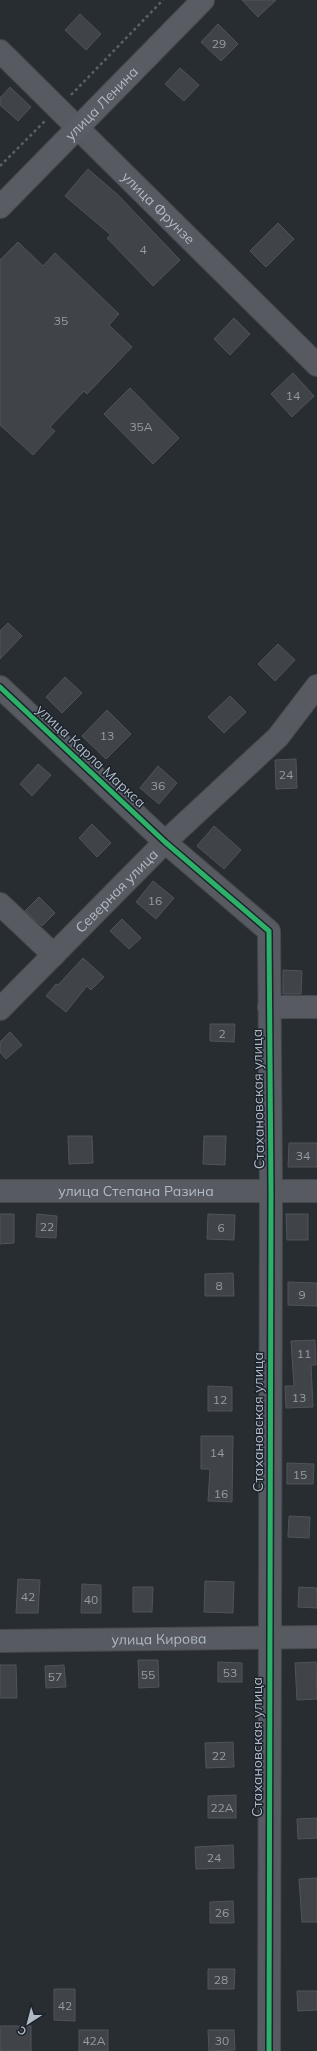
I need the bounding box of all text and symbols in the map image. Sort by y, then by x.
house number: 29 [212,36,226,51]
street label: улица Ленина [61,63,142,144]
street label: улица Фрунзе [118,168,199,248]
house number: 4 [139,242,147,257]
house number: 35 [54,313,68,328]
house number: 14 [286,388,300,403]
house number: 35А [129,419,153,434]
street label: улица Карла Маркса [32,701,150,811]
house number: 13 [100,728,114,743]
house number: 24 [279,767,293,782]
house number: 36 [151,778,165,793]
street label: Северная улица [71,845,162,937]
house number: 16 [148,893,162,908]
house number: 2 [218,1026,226,1041]
street label: Стахановская улица [248,1029,268,1169]
house number: 34 [296,1148,310,1163]
street label: улица Степана Разина [58,1182,214,1200]
house number: 22 [40,1219,54,1234]
house number: 6 [217,1220,225,1235]
house number: 8 [215,1278,223,1293]
house number: 9 [298,1287,306,1302]
house number: 11 [297,1346,311,1361]
street label: Стахановская улица [249,1352,267,1492]
house number: 13 [292,1390,306,1405]
house number: 12 [213,1392,227,1407]
house number: 14 [210,1445,224,1460]
house number: 15 [293,1467,307,1482]
house number: 16 [214,1486,228,1501]
house number: 42 [21,1589,35,1604]
house number: 40 [84,1592,98,1607]
street label: улица Кирова [111,1629,207,1649]
house number: 53 [223,1665,237,1680]
house number: 55 [141,1667,155,1682]
house number: 57 [48,1669,62,1684]
street label: Стахановская улица [248,1677,266,1817]
house number: 22 [212,1748,226,1763]
house number: 22А [210,1800,234,1815]
house number: 24 [207,1850,221,1865]
house number: 26 [215,1905,229,1920]
house number: 28 [214,1972,228,1987]
house number: 42 [58,1998,72,2013]
north arrow [8,2003,48,2043]
text: С [15,2023,29,2039]
house number: 42А [82,2033,106,2048]
house number: 30 [215,2033,229,2048]

